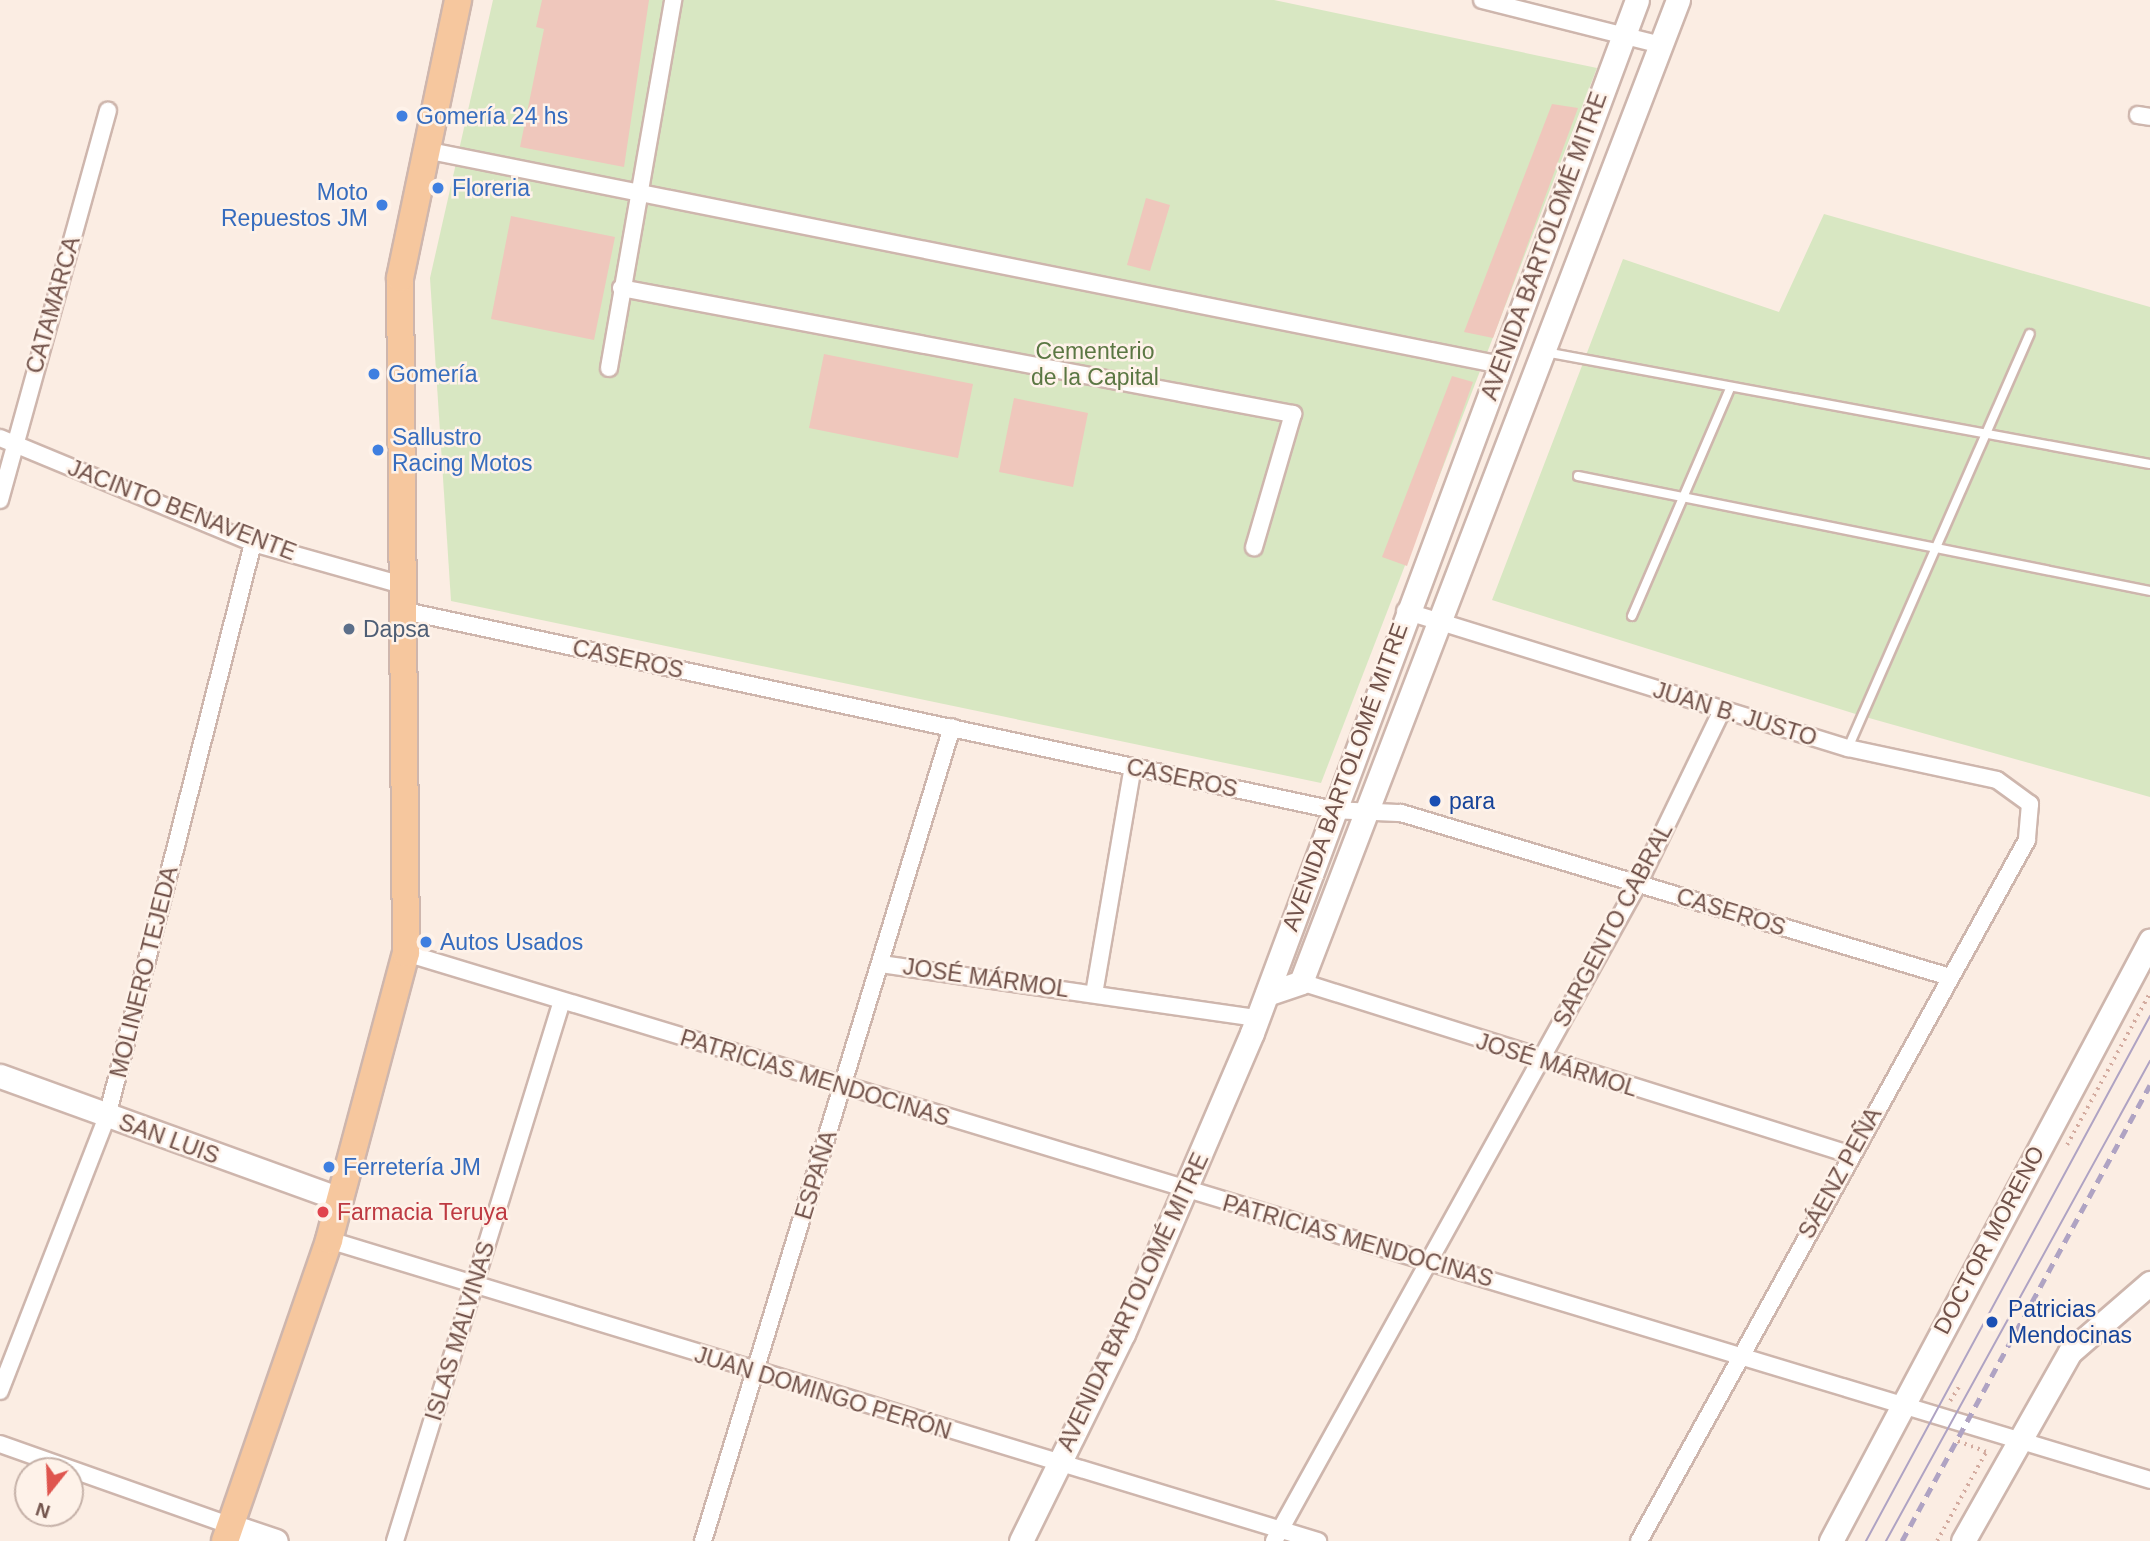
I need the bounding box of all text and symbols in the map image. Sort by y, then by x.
street label: AVENIDA BARTOLOMÉ MITRE [1475,88,1613,404]
place label: Gomería 24 hs [416,102,568,130]
marker: Gomería 24 hs [394,108,410,124]
place label: Floreria [452,174,530,202]
place label: Moto Repuestos JM [221,178,368,232]
marker: Floreria [430,180,446,196]
marker: Moto Repuestos JM [374,197,390,213]
street label: CATAMARCA [20,233,86,377]
park label: Cementerio de la Capital [1031,337,1159,391]
place label: Gomería [388,360,477,388]
marker: Gomería [366,366,382,382]
place label: Sallustro Racing Motos [392,423,533,477]
marker: Sallustro Racing Motos [370,442,386,458]
street label: JACINTO BENAVENTE [64,454,300,566]
place label: Dapsa [363,615,429,643]
street label: AVENIDA BARTOLOMÉ MITRE [1276,619,1414,935]
marker: Dapsa [341,621,357,637]
street label: CASEROS [570,634,686,684]
street label: JUAN B. JUSTO [1650,676,1820,752]
street label: CASEROS [1124,753,1240,803]
place label: para [1449,787,1495,815]
marker: para [1427,793,1443,809]
street label: SARGENTO CABRAL [1548,818,1678,1032]
street label: MOLINERO TEJEDA [104,863,184,1081]
street label: CASEROS [1673,882,1789,942]
place label: Autos Usados [440,928,583,956]
marker: Autos Usados [418,934,434,950]
street label: JOSÉ MÁRMOL [901,953,1071,1003]
street label: PATRICIAS MENDOCINAS [677,1024,953,1132]
street label: JOSÉ MÁRMOL [1473,1027,1641,1103]
street label: SÁENZ PEÑA [1793,1103,1887,1243]
street label: SAN LUIS [115,1108,223,1170]
street label: ESPAÑA [789,1127,843,1223]
street label: DOCTOR MORENO [1928,1141,2050,1339]
street label: AVENIDA BARTOLOMÉ MITRE [1051,1148,1215,1456]
place label: Ferretería JM [343,1153,481,1181]
marker: Ferretería JM [321,1159,337,1175]
street label: PATRICIAS MENDOCINAS [1219,1189,1497,1293]
place label: Farmacia Teruya [337,1198,508,1226]
marker: Farmacia Teruya [315,1204,331,1220]
street label: ISLAS MALVINAS [420,1238,500,1424]
place label: Patricias Mendocinas [2008,1295,2132,1349]
marker: Patricias Mendocinas [1982,1312,2002,1332]
street label: JUAN DOMINGO PERÓN [691,1341,955,1445]
north arrow [14,1457,84,1527]
text: N [33,1498,53,1523]

